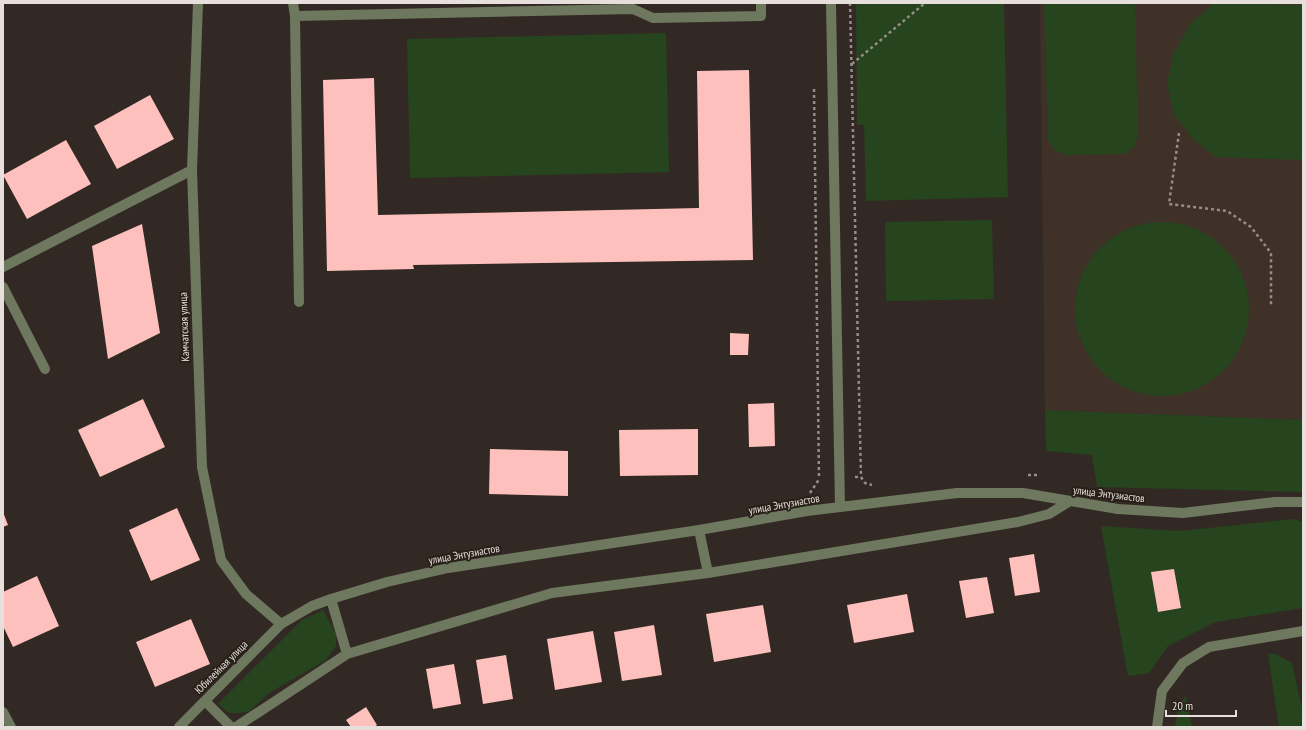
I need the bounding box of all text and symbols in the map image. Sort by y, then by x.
street label: Камчатская улица [176,292,192,362]
street label: улица Энтузиастов [1072,483,1146,505]
street label: улица Энтузиастов [747,491,821,517]
street label: улица Энтузиастов [427,541,501,567]
street label: Юбилейная улица [191,637,251,697]
scale bar [1166,692,1236,718]
text: 20 m [1172,698,1193,713]

